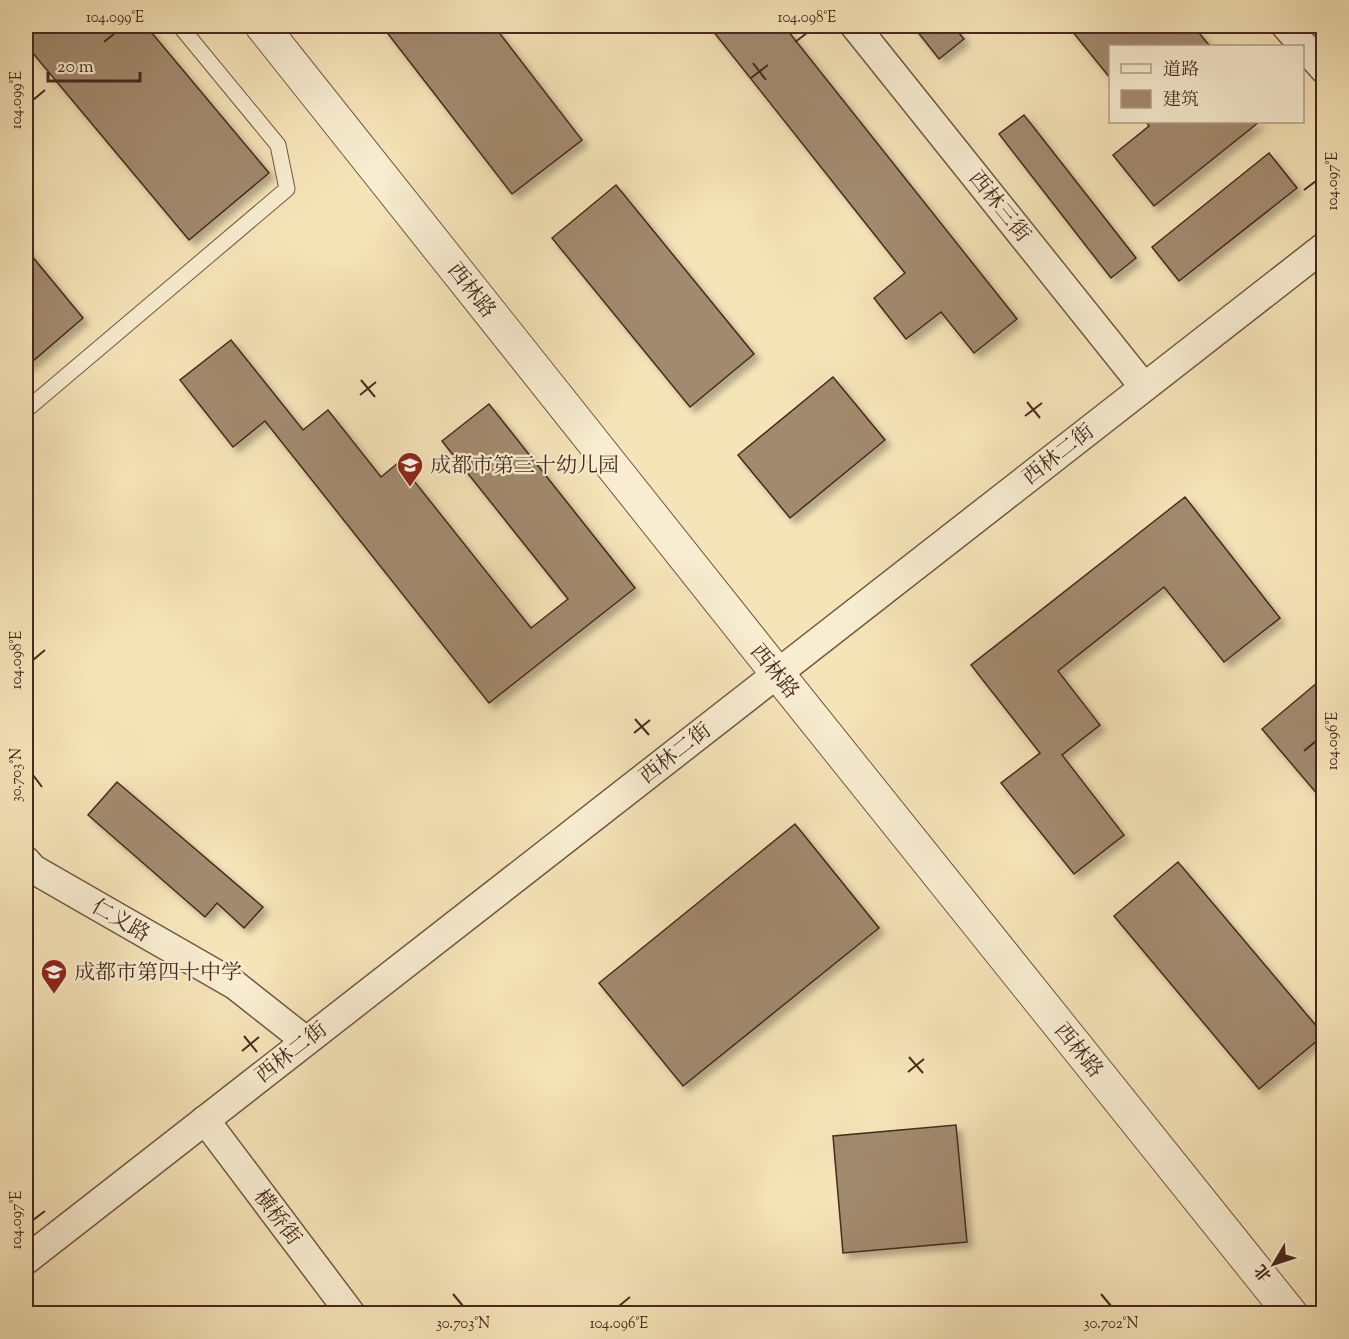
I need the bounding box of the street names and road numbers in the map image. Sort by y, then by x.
street label: 西林三街 [960,165,1037,249]
street label: 西林路 [439,257,502,325]
street label: 西林二街 [1017,418,1102,493]
street label: 西林路 [742,638,805,706]
street label: 西林二街 [634,717,719,792]
street label: 仁义路 [85,893,155,950]
street label: 西林二街 [250,1016,335,1091]
street label: 西林路 [1046,1017,1109,1085]
street label: 横桥街 [245,1184,307,1252]

